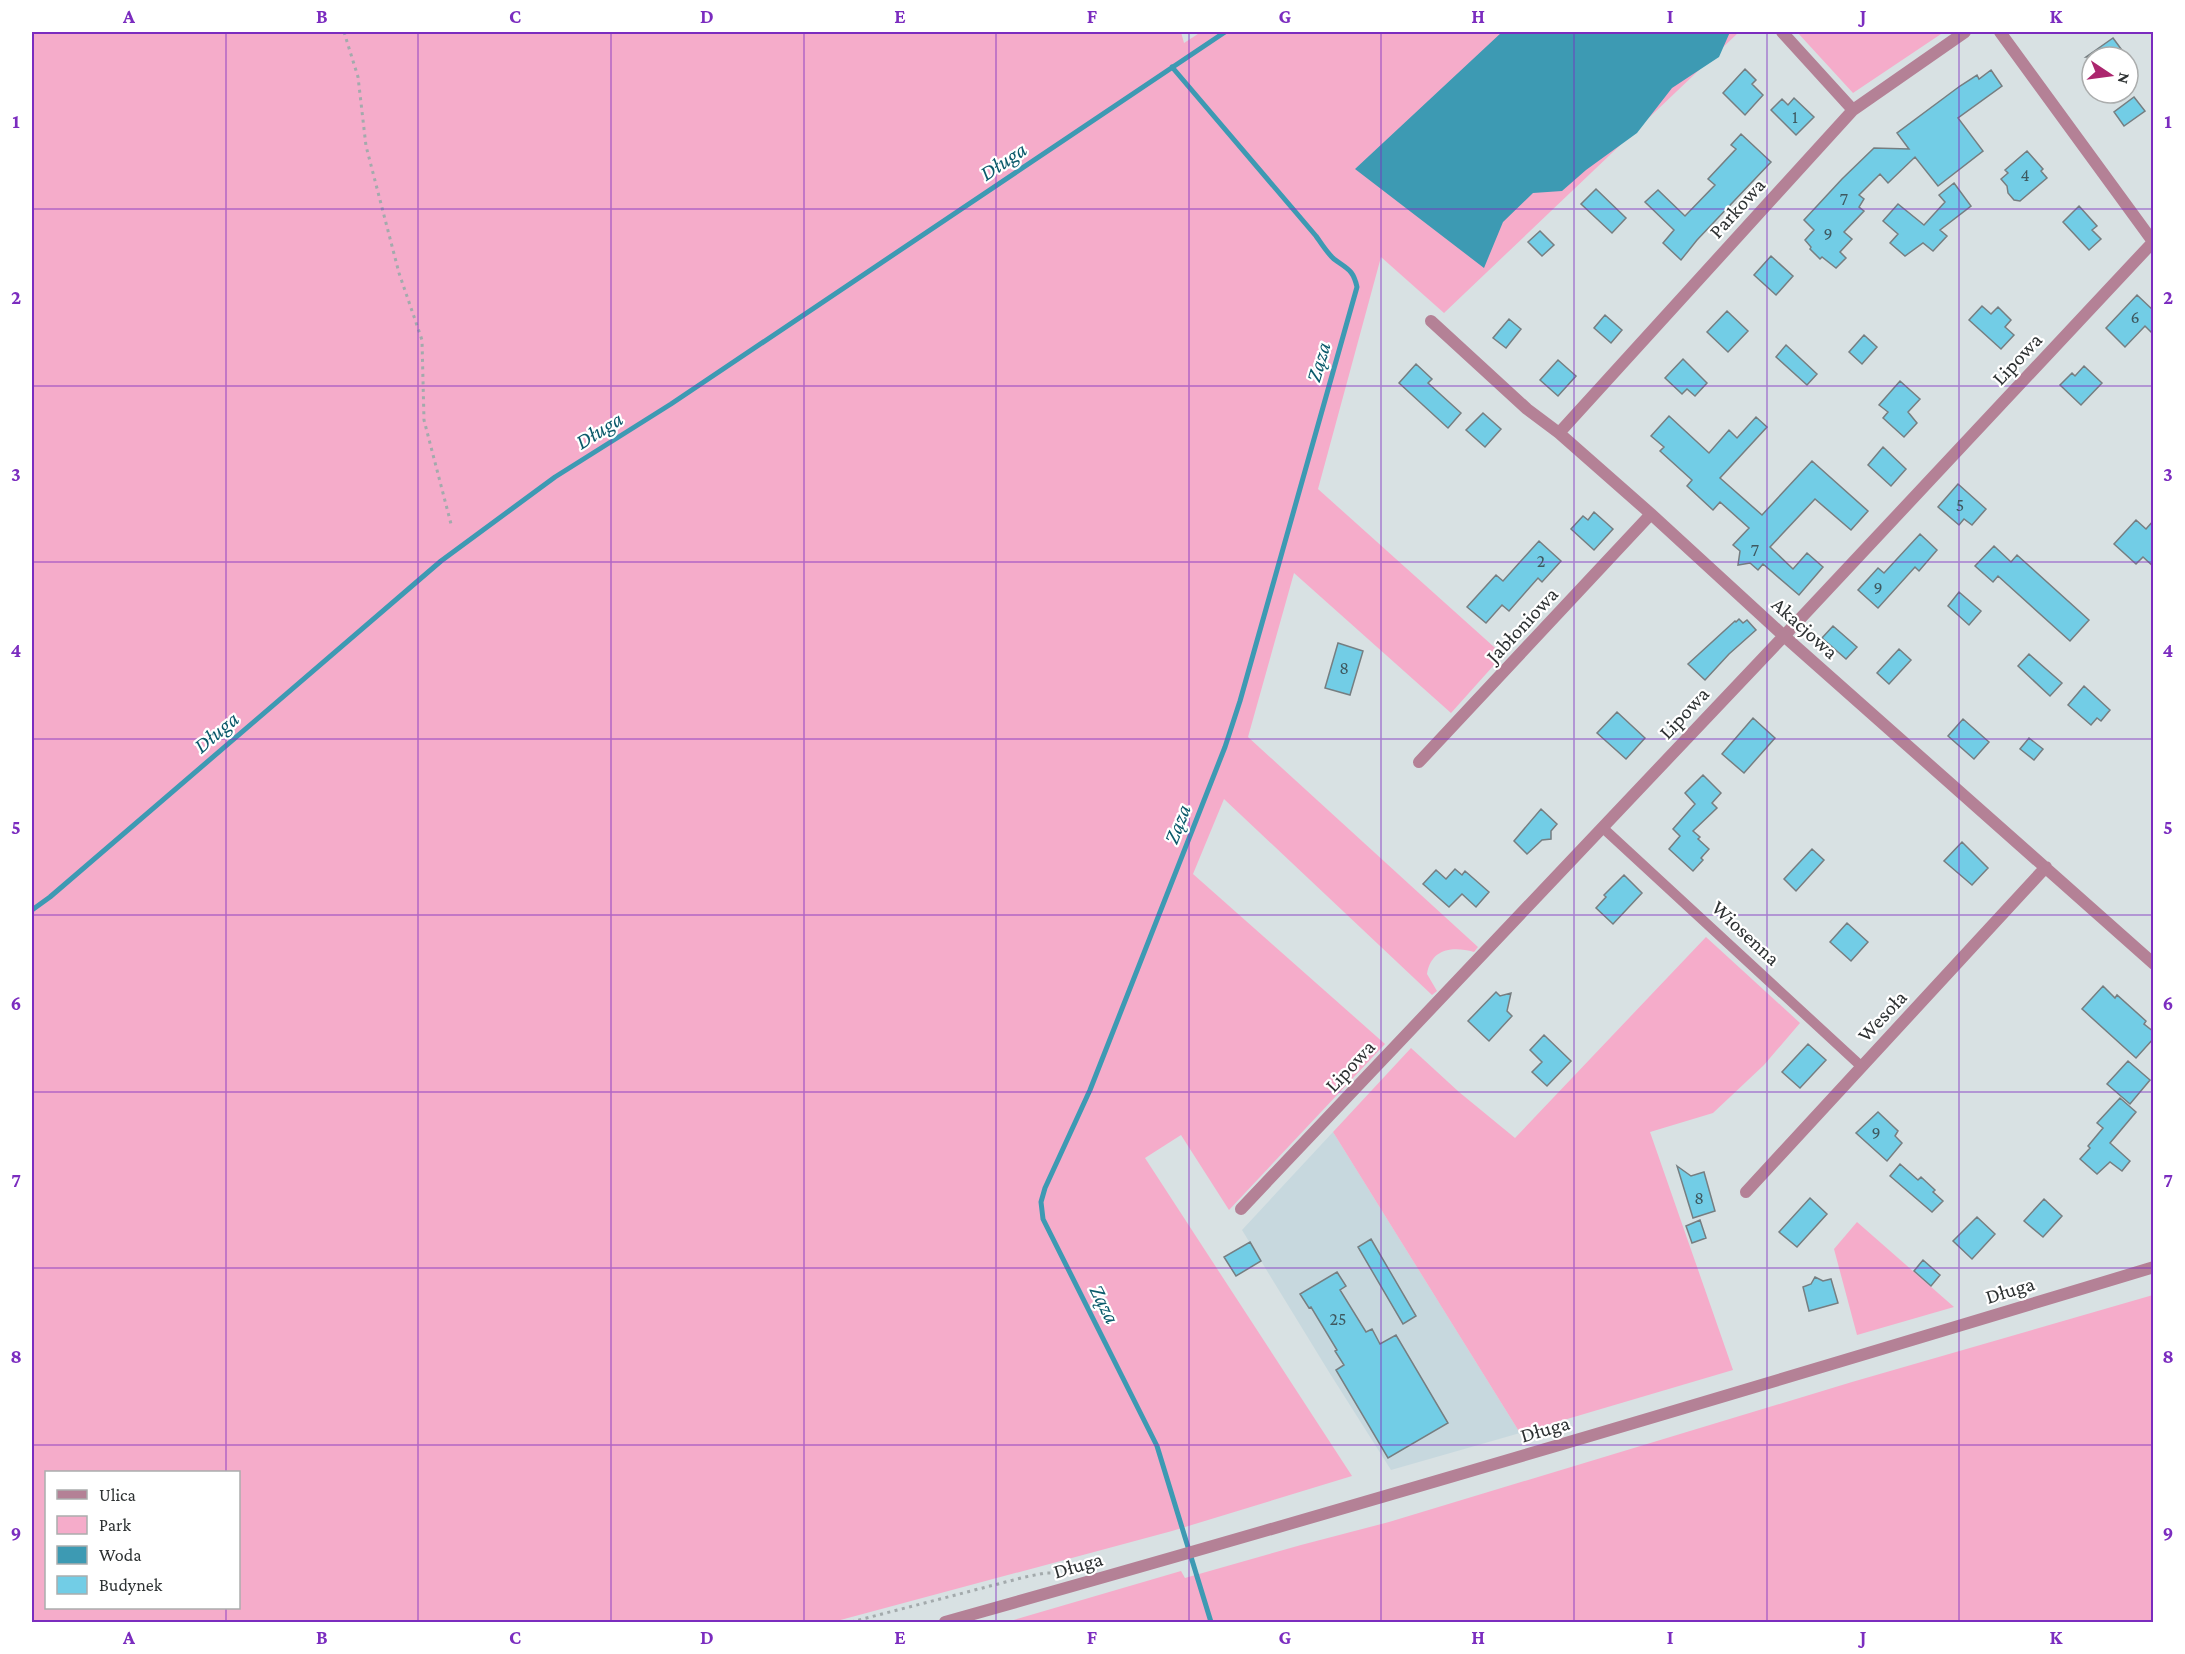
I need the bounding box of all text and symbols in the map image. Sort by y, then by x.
text: A [122,5,136,27]
text: B [316,5,328,27]
text: C [509,5,521,27]
text: D [700,5,714,27]
text: E [894,5,906,27]
text: F [1087,5,1098,27]
text: G [1279,5,1292,27]
text: H [1471,5,1485,27]
text: I [1667,5,1674,27]
text: J [1858,5,1867,27]
text: K [2050,5,2064,27]
north arrow [2080,45,2140,105]
text: N [2115,71,2134,86]
house number: 1 [1792,107,1798,127]
text: 1 [12,110,20,132]
text: 1 [2164,110,2172,132]
water label: Długa [975,136,1031,186]
house number: 4 [2020,165,2030,185]
street label: Parkowa [1704,173,1770,243]
house number: 7 [1840,189,1848,209]
house number: 9 [1823,224,1833,244]
text: 2 [11,286,21,308]
text: 2 [2163,286,2173,308]
house number: 6 [2130,307,2140,327]
street label: Lipowa [1987,328,2047,390]
water label: Ząza [1300,339,1336,385]
water label: Długa [571,406,627,454]
text: 3 [11,463,21,485]
text: 3 [2163,463,2173,485]
house number: 5 [1956,495,1964,515]
house number: 7 [1751,540,1759,560]
house number: 2 [1537,551,1545,571]
house number: 9 [1873,578,1883,598]
street label: Jabłoniowa [1480,582,1563,669]
street label: Akacjowa [1767,592,1843,664]
text: 4 [11,639,22,661]
text: 4 [2163,639,2174,661]
house number: 8 [1339,658,1349,678]
street label: Lipowa [1654,682,1714,744]
water label: Długa [188,706,244,758]
water label: Ząza [1158,801,1196,847]
text: 5 [11,816,21,838]
text: 5 [2163,816,2173,838]
street label: Wiosenna [1707,895,1785,971]
street label: Wesoła [1852,985,1912,1047]
text: 6 [11,992,21,1014]
text: 6 [2163,992,2173,1014]
street label: Lipowa [1320,1035,1380,1097]
house number: 9 [1871,1123,1881,1143]
text: 7 [11,1169,21,1191]
text: 7 [2163,1169,2173,1191]
house number: 8 [1694,1188,1704,1208]
street label: Długa [1982,1271,2038,1309]
water label: Ząza [1085,1280,1125,1328]
house number: 25 [1329,1309,1347,1329]
text: 8 [10,1345,22,1367]
text: 8 [2162,1345,2174,1367]
street label: Długa [1517,1410,1573,1447]
legend [45,1471,240,1609]
text: Ulica [99,1485,136,1505]
text: Park [99,1515,131,1535]
text: 9 [11,1522,21,1544]
text: 9 [2163,1522,2173,1544]
text: Woda [99,1545,142,1565]
street label: Długa [1050,1546,1106,1583]
text: Budynek [99,1575,163,1595]
text: A [122,1626,136,1648]
text: B [316,1626,328,1648]
text: C [509,1626,521,1648]
text: D [700,1626,714,1648]
text: E [894,1626,906,1648]
text: F [1087,1626,1098,1648]
text: G [1279,1626,1292,1648]
text: H [1471,1626,1485,1648]
text: I [1667,1626,1674,1648]
text: J [1858,1626,1867,1648]
text: K [2050,1626,2064,1648]

